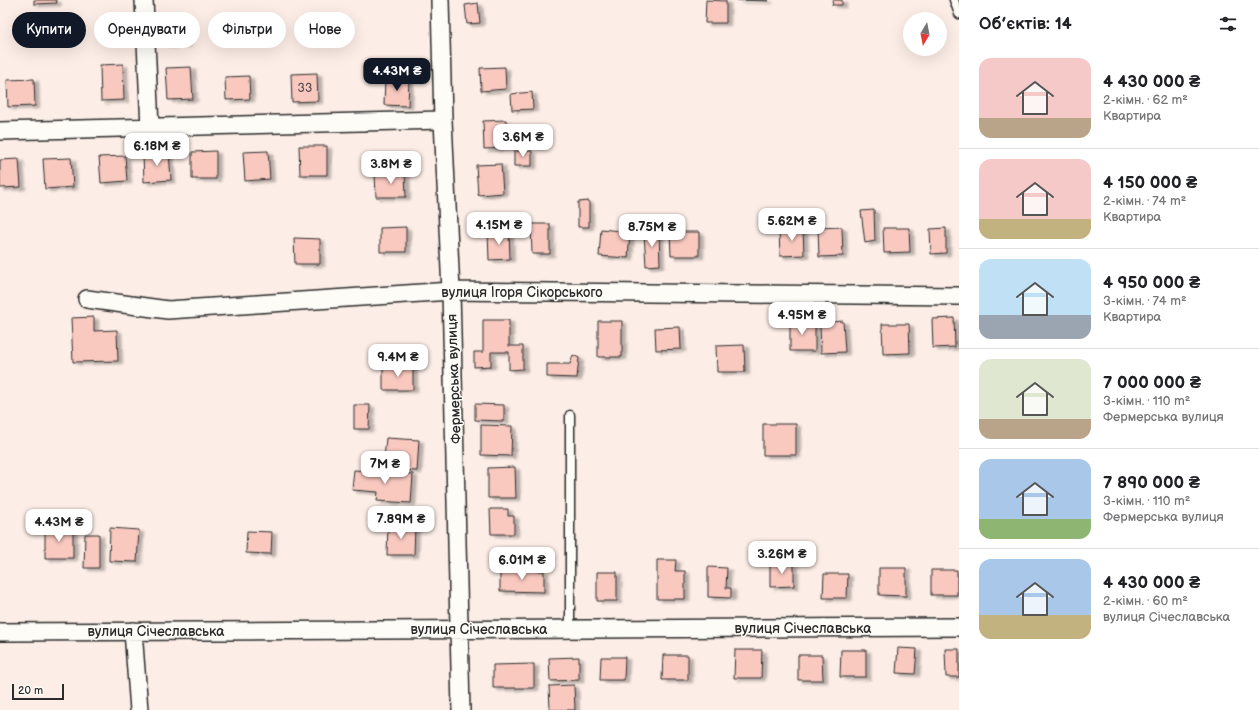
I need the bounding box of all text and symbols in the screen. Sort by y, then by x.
chip: Купити [12,12,86,48]
chip: Орендувати [94,12,200,48]
chip: Фільтри [208,12,286,48]
chip: Нове [294,12,355,48]
north arrow [903,12,947,56]
map controls [903,12,947,56]
icon: filters [1217,13,1239,35]
text: Об’єктів: 14 [979,14,1072,34]
pin: 4.43M ₴ [360,58,434,92]
text: 4.43M ₴ [372,63,422,79]
text: 4 430 000 ₴ [1103,72,1200,92]
icon: home [1011,74,1059,122]
house number: 33 [298,81,312,96]
text: 2-кімн. · 62 m² [1103,92,1188,108]
text: Квартира [1103,108,1161,124]
pin: 3.6M ₴ [490,124,556,158]
text: 3.6M ₴ [502,129,544,145]
pin: 6.18M ₴ [120,133,194,167]
text: 6.18M ₴ [133,138,181,154]
pin: 3.8M ₴ [358,151,424,185]
text: 3.8M ₴ [370,156,412,172]
text: 4 150 000 ₴ [1103,173,1197,193]
icon: home [1011,175,1059,223]
text: 2-кімн. · 74 m² [1103,193,1186,209]
pin: 5.62M ₴ [755,208,829,242]
text: Квартира [1103,209,1161,225]
pin: 4.15M ₴ [462,212,536,246]
text: 5.62M ₴ [767,213,817,229]
pin: 8.75M ₴ [615,214,689,248]
text: 4.15M ₴ [476,217,522,233]
text: 8.75M ₴ [628,219,676,235]
text: 4 950 000 ₴ [1103,273,1200,293]
icon: home [1011,275,1059,323]
street label: вулиця Ігоря Сікорського [441,284,603,301]
text: 3-кімн. · 74 m² [1103,293,1187,309]
pin: 4.95M ₴ [765,302,839,336]
text: 4.95M ₴ [777,307,827,323]
text: Квартира [1103,309,1161,325]
street label: Фермерська вулиця [443,313,465,444]
pin: 9.4M ₴ [365,344,431,378]
text: 9.4M ₴ [377,349,419,365]
text: 7 000 000 ₴ [1103,373,1201,393]
icon: home [1011,375,1059,423]
text: 3-кімн. · 110 m² [1103,393,1190,409]
text: Фермерська вулиця [1103,409,1224,425]
pin: 7M ₴ [361,451,409,485]
text: 7M ₴ [370,456,400,472]
text: 7 890 000 ₴ [1103,473,1200,493]
icon: home [1011,475,1059,523]
text: 3-кімн. · 110 m² [1103,493,1190,509]
pin: 7.89M ₴ [364,506,438,540]
pin: 4.43M ₴ [22,509,96,543]
text: Фермерська вулиця [1103,509,1224,525]
text: 7.89M ₴ [377,511,425,527]
text: 4.43M ₴ [34,514,84,530]
pin: 3.26M ₴ [745,541,819,575]
text: 3.26M ₴ [757,546,807,562]
pin: 6.01M ₴ [485,547,559,581]
text: 6.01M ₴ [498,552,546,568]
text: 4 430 000 ₴ [1103,573,1200,593]
icon: home [1011,575,1059,623]
text: 2-кімн. · 60 m² [1103,593,1188,609]
text: вулиця Січеславська [1103,609,1230,625]
street label: вулиця Січеславська [734,620,872,637]
street label: вулиця Січеславська [410,621,548,638]
street label: вулиця Січеславська [87,623,225,640]
scale bar [12,682,64,701]
text: 20 m [18,684,43,697]

